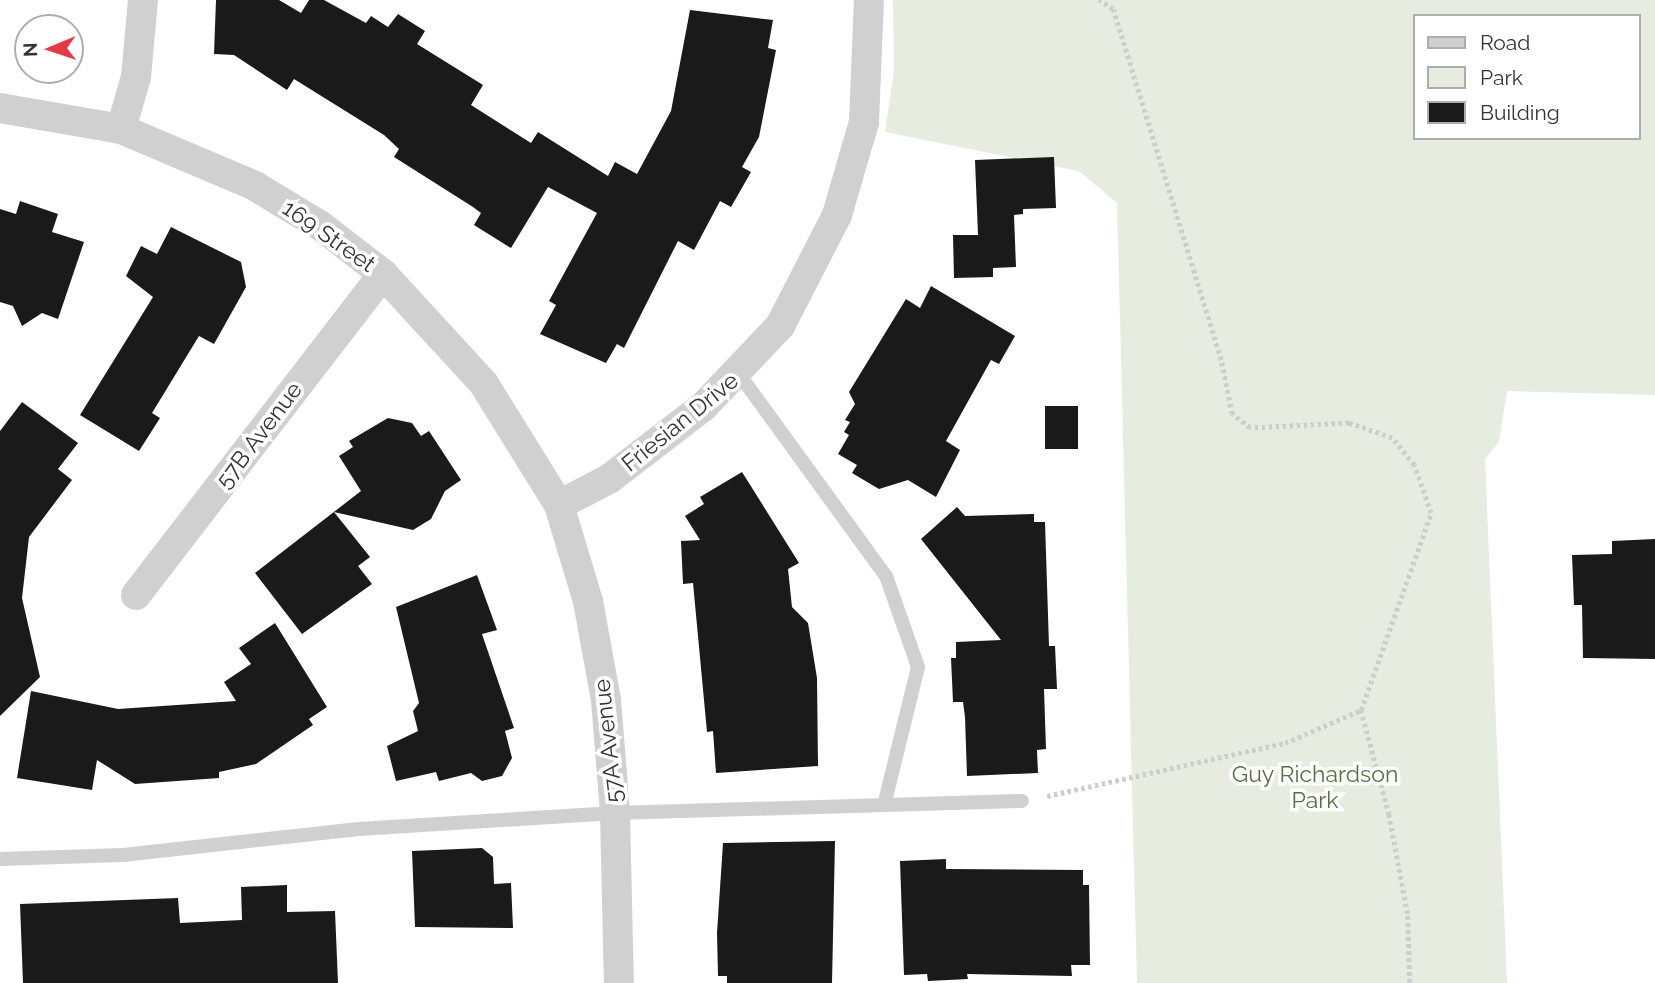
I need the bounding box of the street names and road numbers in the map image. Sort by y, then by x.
street label: 169 Street [277,194,381,278]
street label: Friesian Drive [616,367,744,477]
street label: 57B Avenue [210,376,308,494]
street label: 57A Avenue [588,677,628,805]

